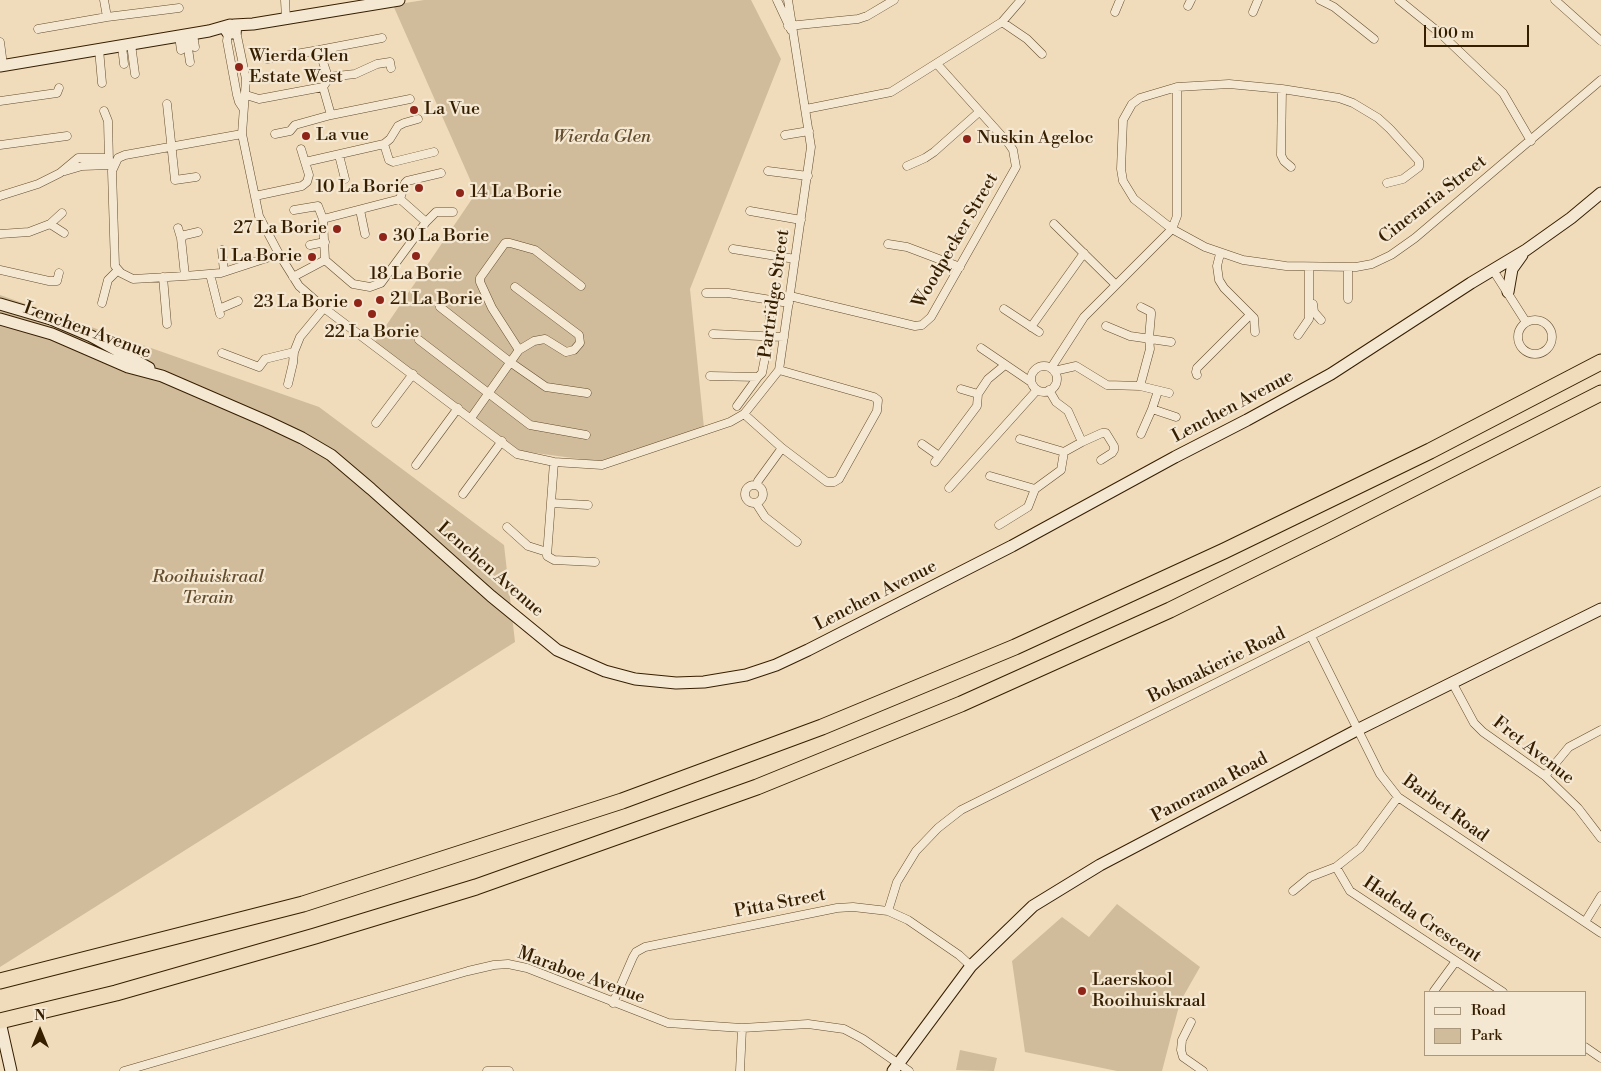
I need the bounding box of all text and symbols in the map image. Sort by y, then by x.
scale bar [1426,15,1531,47]
text: 100 m [1432,24,1474,43]
place label: Wierda Glen Estate West [249,46,349,88]
marker: Wierda Glen Estate West [233,61,245,73]
place label: La Vue [424,99,480,121]
marker: La Vue [408,104,420,116]
place label: La vue [316,125,369,147]
park label: Wierda Glen [553,127,651,149]
place label: Nuskin Ageloc [977,128,1094,150]
marker: La vue [300,130,312,142]
marker: Nuskin Ageloc [961,133,973,145]
street label: Cineraria Street [1375,151,1491,249]
street label: Woodpecker Street [908,169,1004,313]
place label: 10 La Borie [316,177,409,199]
marker: 10 La Borie [413,182,425,194]
place label: 14 La Borie [470,182,562,204]
marker: 14 La Borie [454,187,466,199]
place label: 27 La Borie [233,218,327,240]
marker: 27 La Borie [331,223,343,235]
place label: 30 La Borie [393,226,489,248]
street label: Partridge Street [755,228,795,360]
marker: 30 La Borie [377,231,389,243]
place label: 1 La Borie [220,246,302,268]
marker: 18 La Borie [410,250,422,262]
marker: 1 La Borie [306,251,318,263]
place label: 18 La Borie [370,264,462,286]
place label: 21 La Borie [390,289,483,311]
place label: 23 La Borie [253,292,348,314]
marker: 21 La Borie [374,294,386,306]
marker: 23 La Borie [352,297,364,309]
street label: Lenchen Avenue [20,298,154,364]
marker: 22 La Borie [366,308,378,320]
place label: 22 La Borie [325,322,419,344]
street label: Lenchen Avenue [1169,366,1297,448]
street label: Lenchen Avenue [432,518,548,622]
street label: Lenchen Avenue [811,556,941,636]
park label: Rooihuiskraal Terain [152,567,264,610]
street label: Bokmakierie Road [1145,623,1289,709]
street label: Fret Avenue [1488,712,1578,790]
street label: Panorama Road [1148,748,1272,828]
street label: Barbet Road [1398,771,1492,847]
street label: Hadeda Crescent [1359,872,1485,968]
street label: Pitta Street [732,885,828,923]
street label: Maraboe Avenue [514,943,648,1009]
place label: Laerskool Rooihuiskraal [1092,970,1206,1012]
marker: Laerskool Rooihuiskraal [1076,985,1088,997]
legend [1424,991,1586,1056]
text: Road [1471,1001,1506,1020]
north arrow [15,1006,65,1056]
text: N [34,1007,46,1025]
text: Park [1471,1026,1502,1045]

